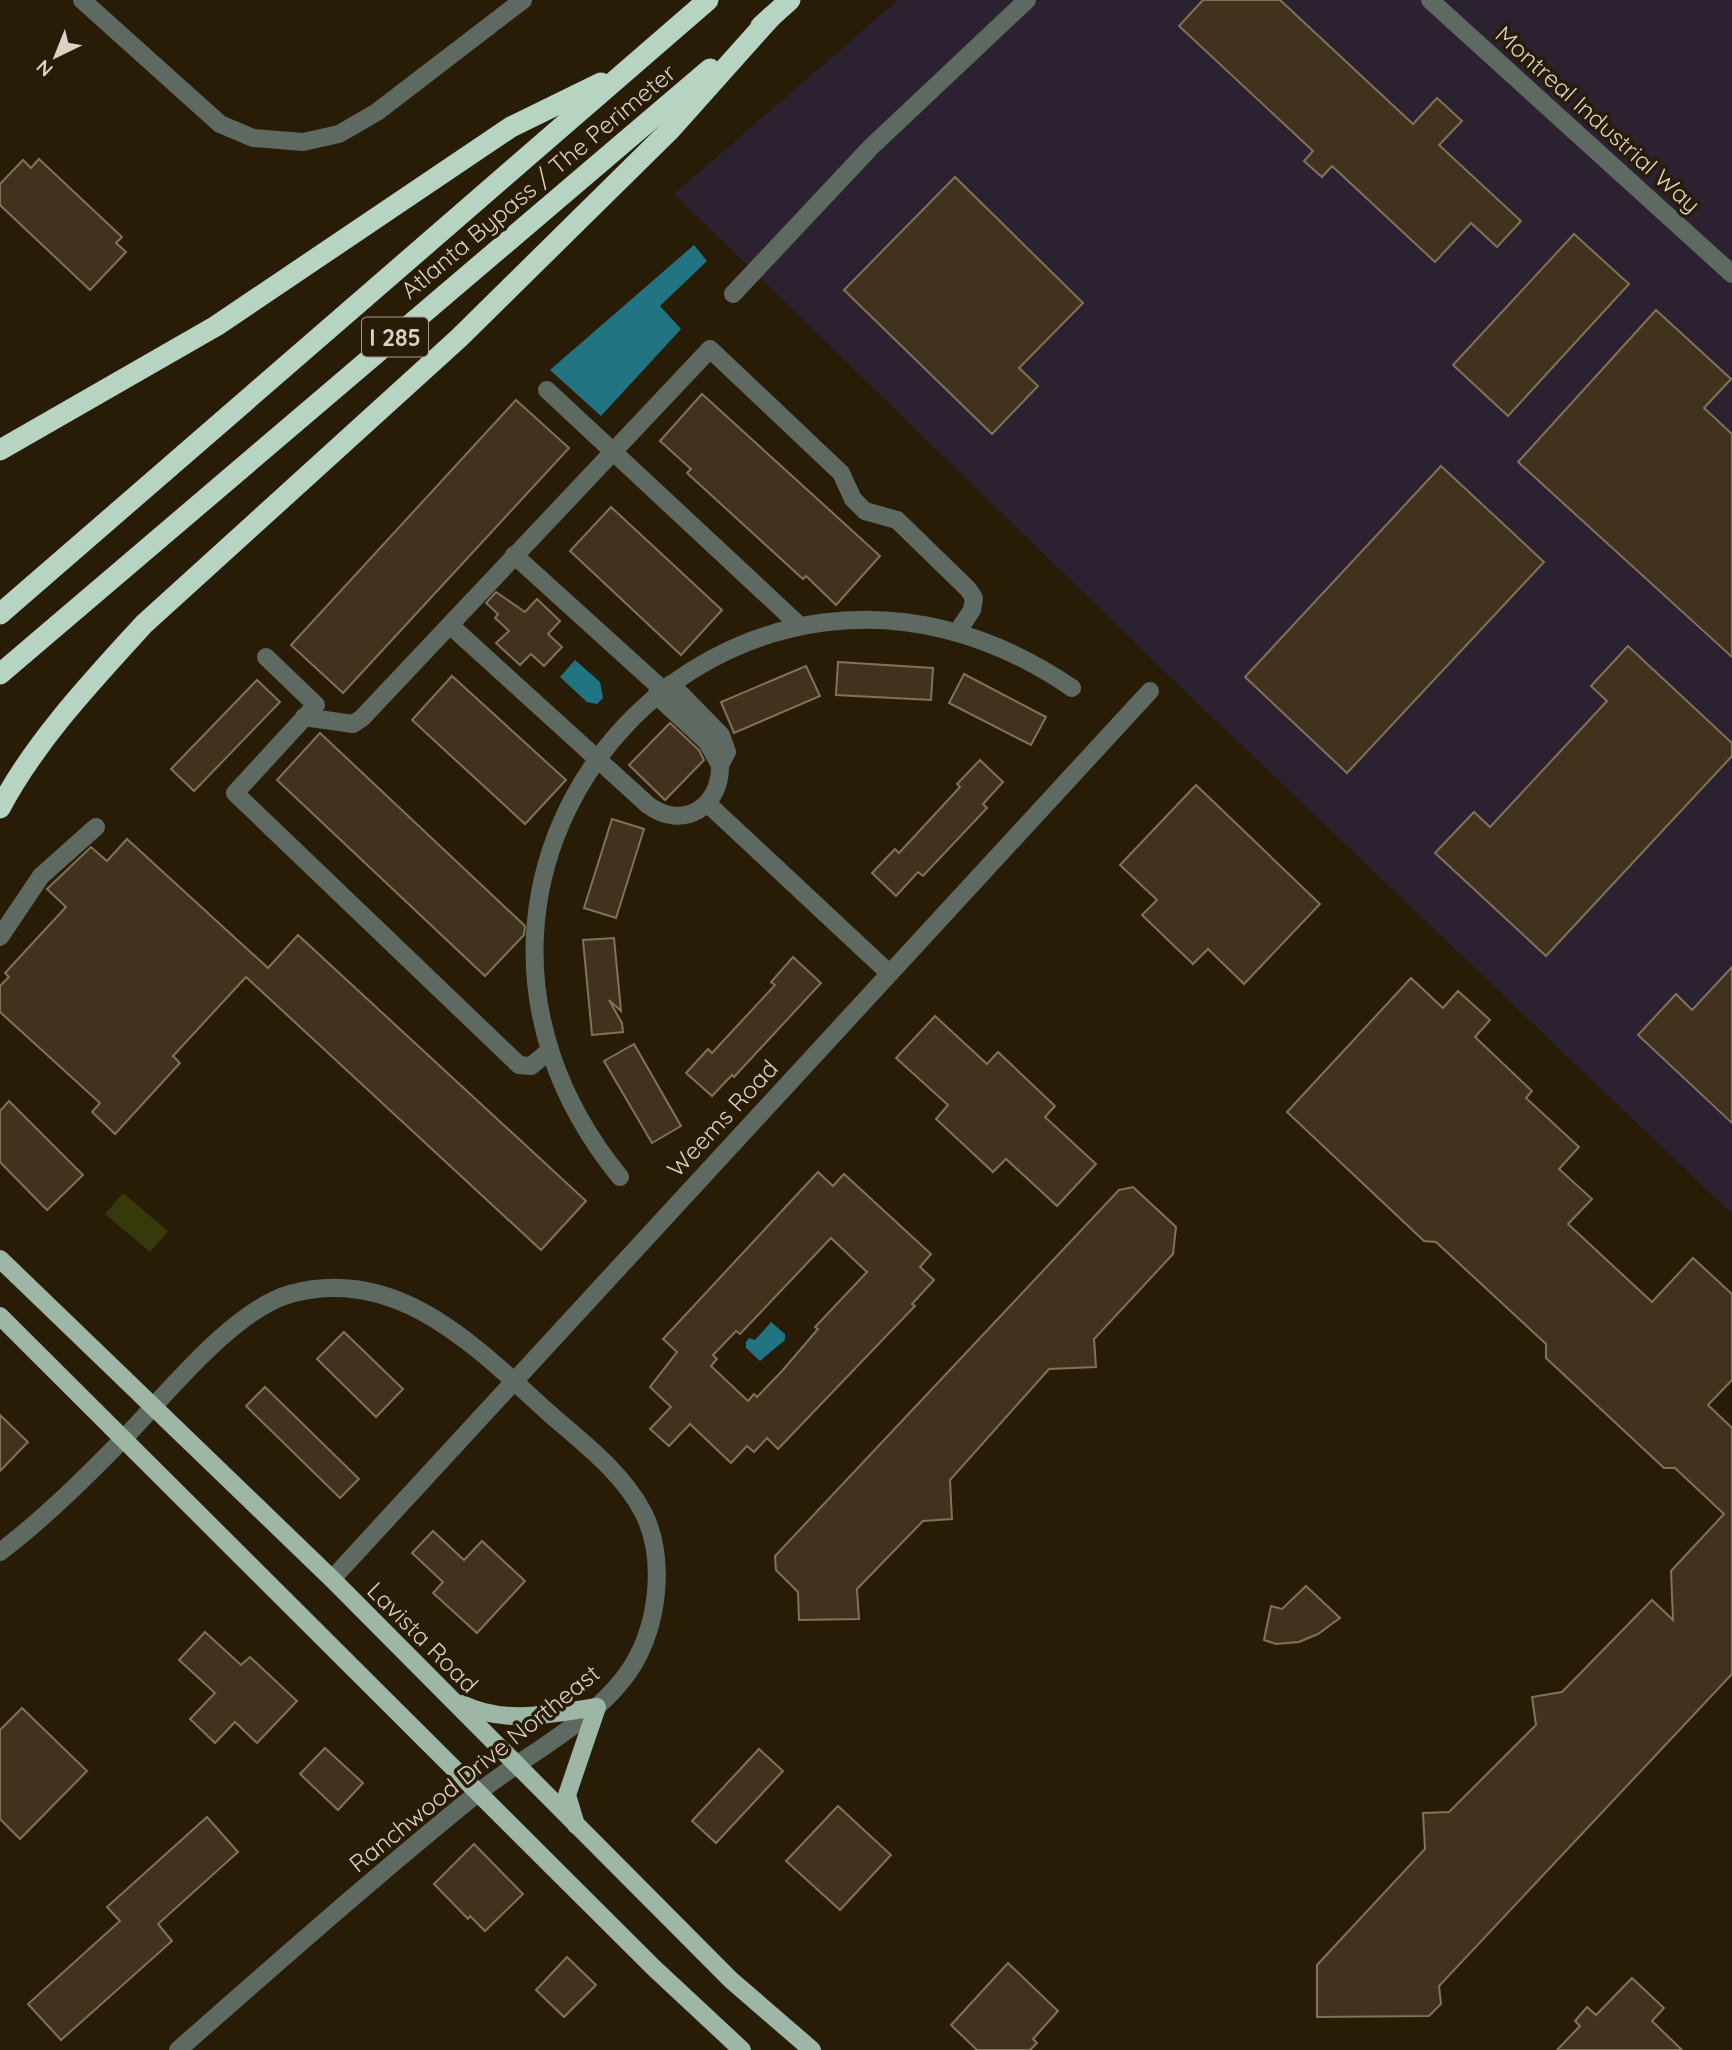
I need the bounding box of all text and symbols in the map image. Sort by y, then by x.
street label: Montreal Industrial Way [1489,19,1707,219]
north arrow [21,21,91,91]
text: N [31,55,58,82]
street label: Atlanta Bypass / The Perimeter [394,57,682,305]
road number: I 285 [362,318,428,356]
street label: Weems Road [660,1053,784,1183]
street label: Lavista Road [361,1575,485,1699]
street label: Ranchwood Drive Northeast [343,1658,605,1878]

